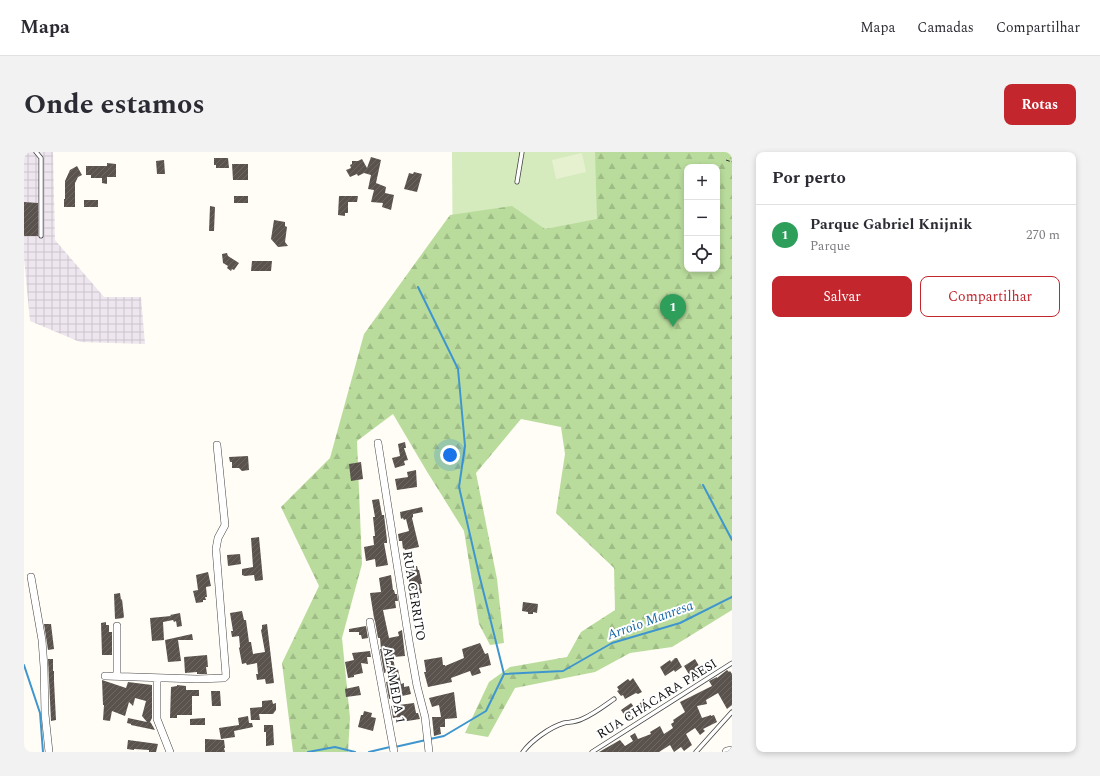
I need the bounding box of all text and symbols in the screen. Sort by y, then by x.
text: Mapa [20,13,70,42]
text: Mapa [860,17,895,38]
text: Camadas [917,17,974,38]
text: Compartilhar [996,17,1080,38]
text: Onde estamos [24,83,205,126]
button: Rotas [1004,84,1076,125]
map controls [684,164,720,272]
button: + [684,164,720,200]
text: Por perto [772,165,846,191]
button: − [684,200,720,236]
text: Parque Gabriel Knijnik [810,213,972,236]
text: 1 [781,225,789,245]
text: 270 m [1026,225,1060,245]
button: locate [684,236,720,272]
text: Parque [810,236,850,256]
button: Salvar [772,276,912,317]
button: Compartilhar [920,276,1060,317]
pin: 1 [660,294,686,327]
your location [440,445,460,465]
street label: RUA CERRITO [397,550,431,642]
water label: Arroio Manresa [603,595,696,646]
street label: ALAMEDA 1 [377,645,411,725]
street label: RUA CHÁCARA PAESI [593,654,721,744]

